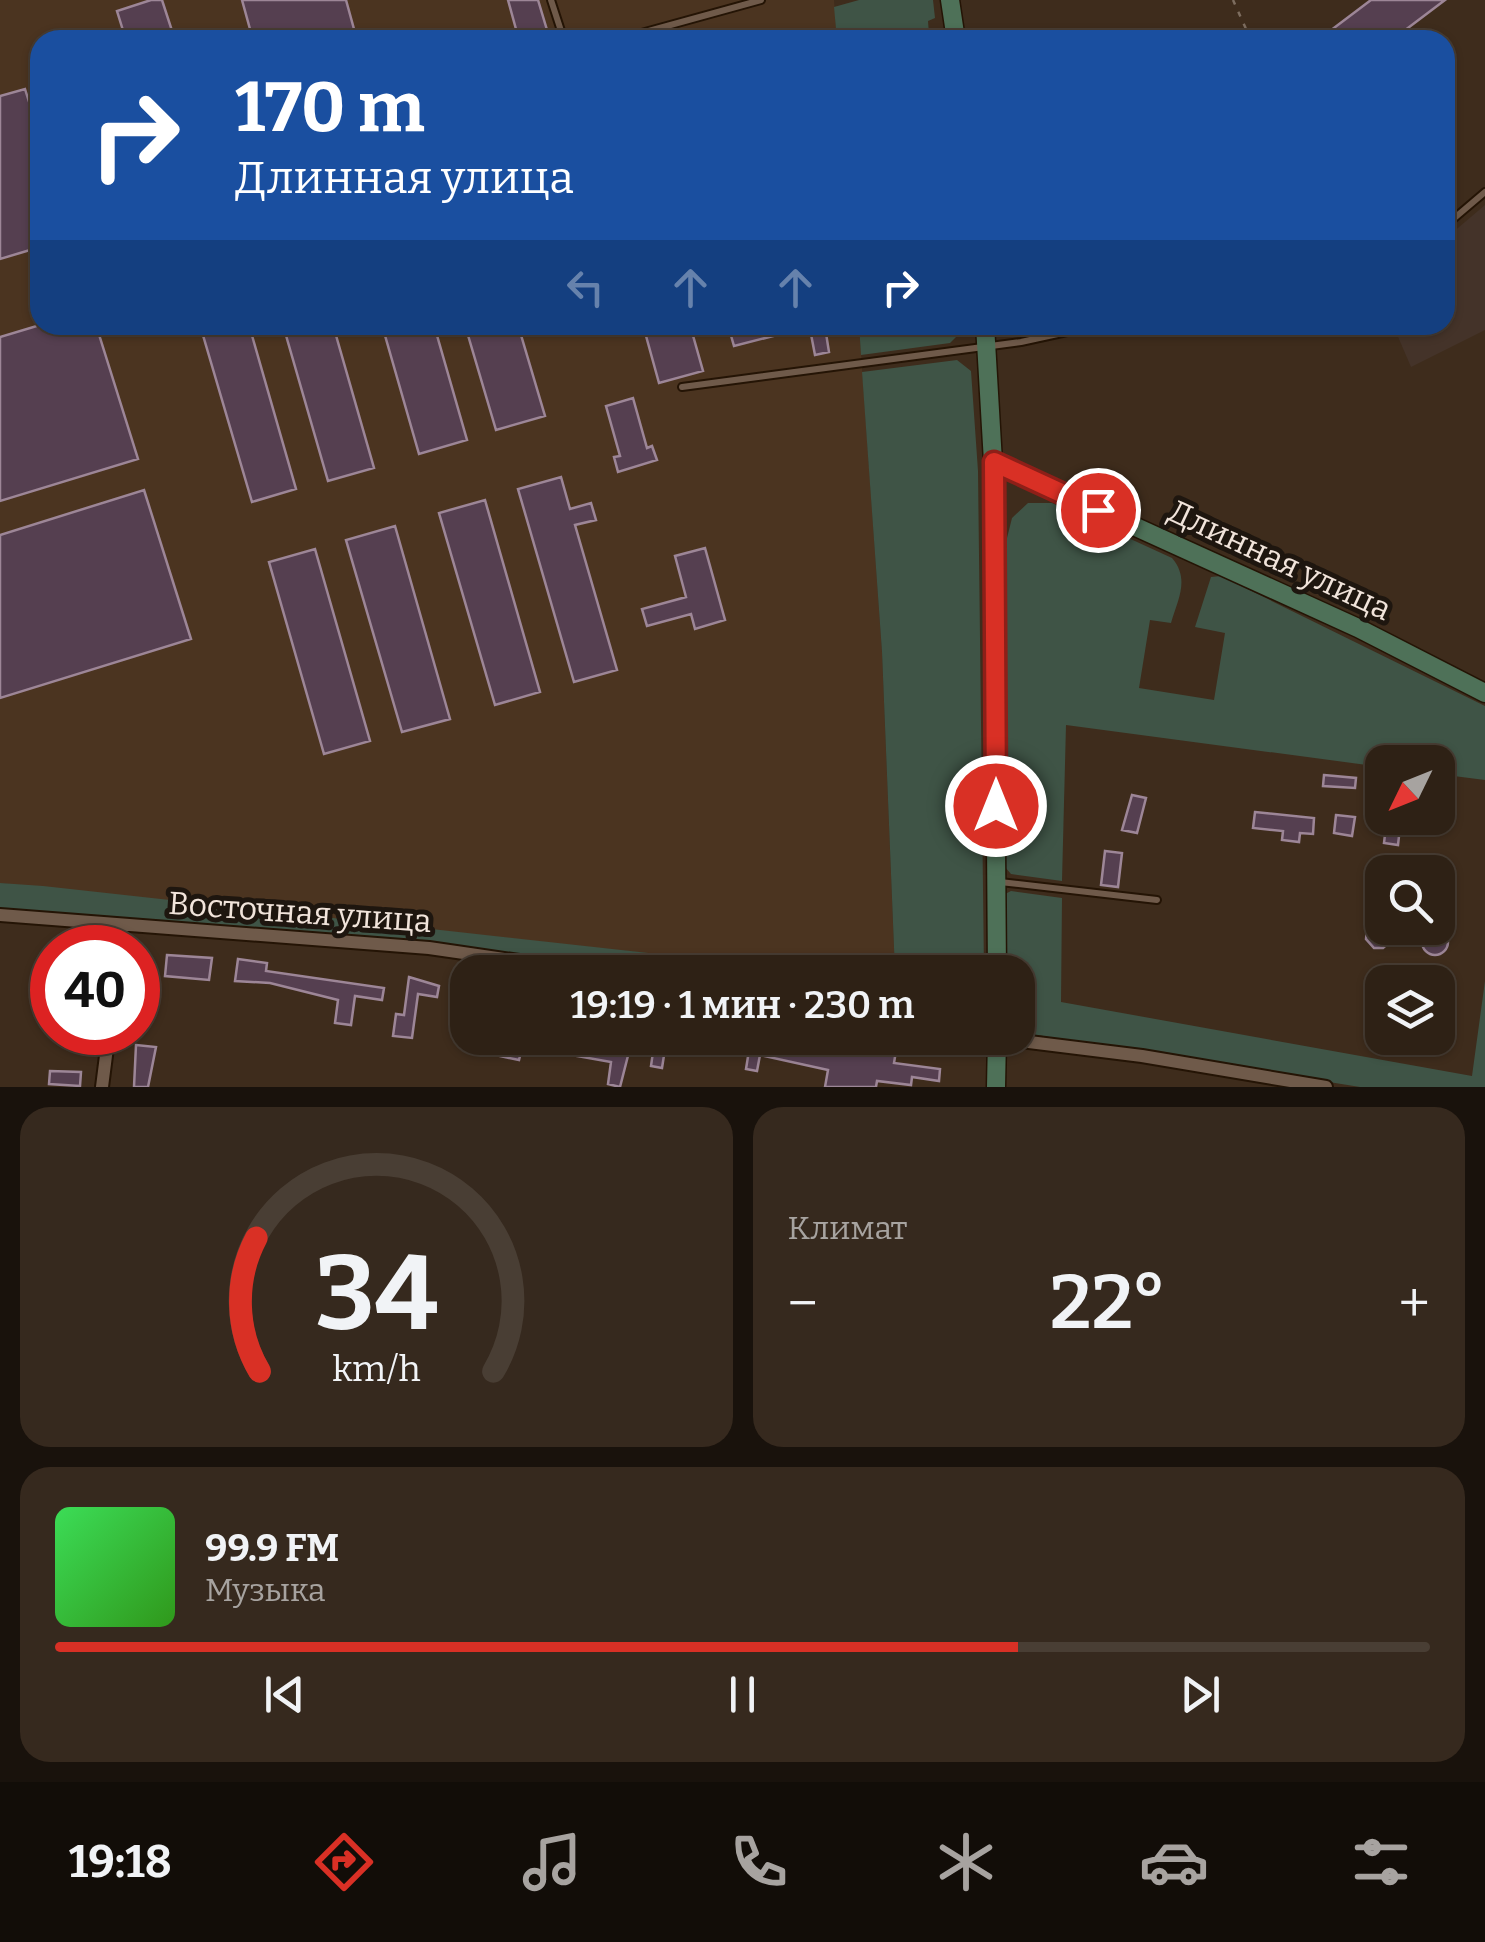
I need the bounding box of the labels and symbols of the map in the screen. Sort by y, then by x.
pin [1056,468,1141,553]
street label: Длинная улица [1163,492,1397,628]
north arrow [1365,745,1455,835]
position arrow [944,754,1048,858]
street label: Восточная улица [167,884,433,940]
speed limit sign: 40 [30,925,160,1055]

